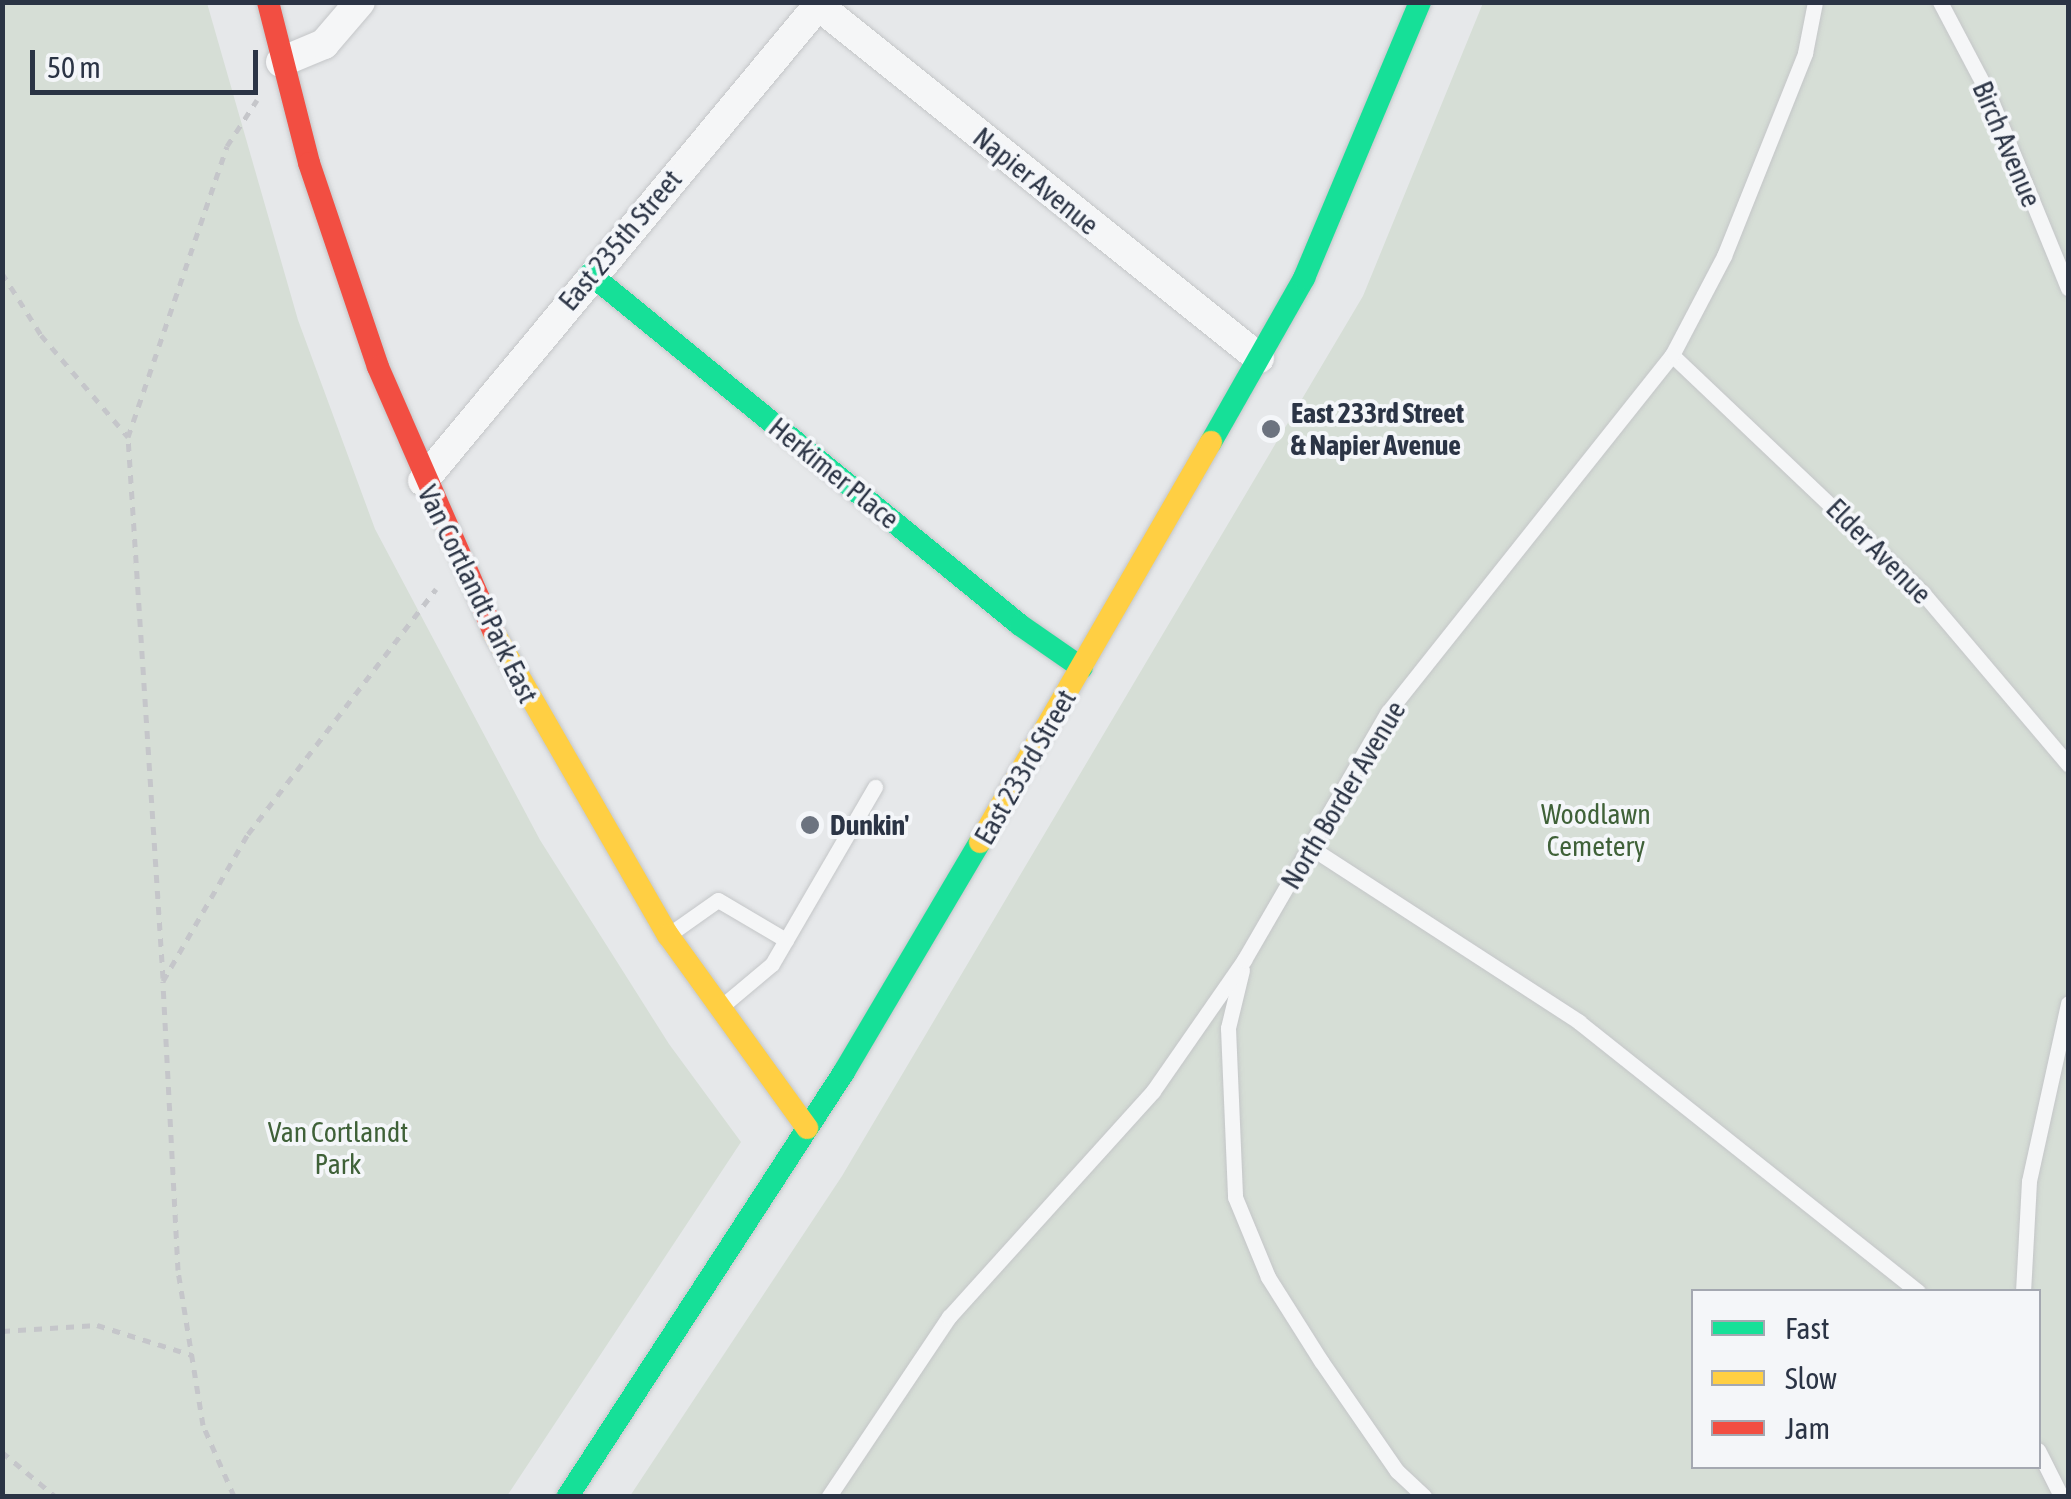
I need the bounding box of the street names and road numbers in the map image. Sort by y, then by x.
street label: Birch Avenue [1966,76,2048,212]
street label: Napier Avenue [967,120,1105,242]
street label: East 235th Street [551,163,689,317]
street label: Herkimer Place [762,410,906,536]
street label: Van Cortlandt Park East [411,480,545,708]
street label: Elder Avenue [1820,492,1938,610]
street label: East 233rd Street [967,684,1083,850]
street label: North Border Avenue [1274,695,1412,895]

